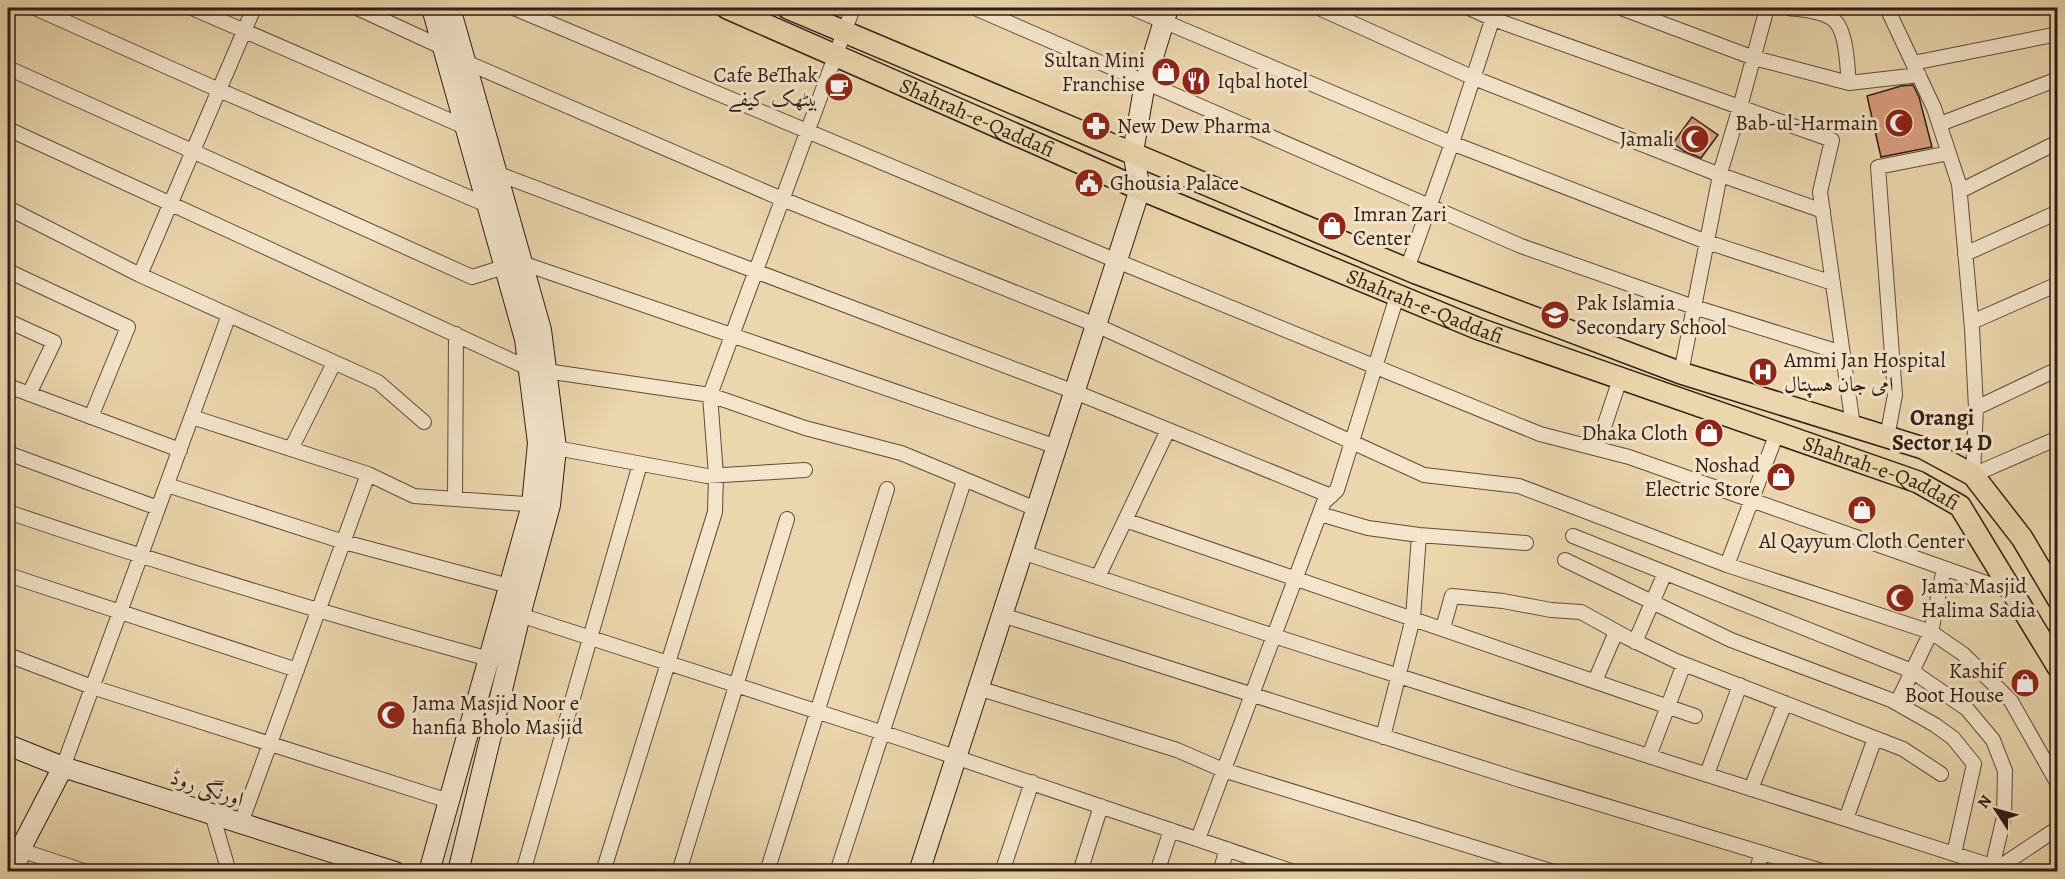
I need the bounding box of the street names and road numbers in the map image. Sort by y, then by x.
street label: Shahrah-e-Qaddafi [895,71,1059,164]
street label: Shahrah-e-Qaddafi [1342,262,1507,350]
street label: Shahrah-e-Qaddafi [1799,429,1965,517]
street label: اورنگی روڈ [167,763,247,813]

